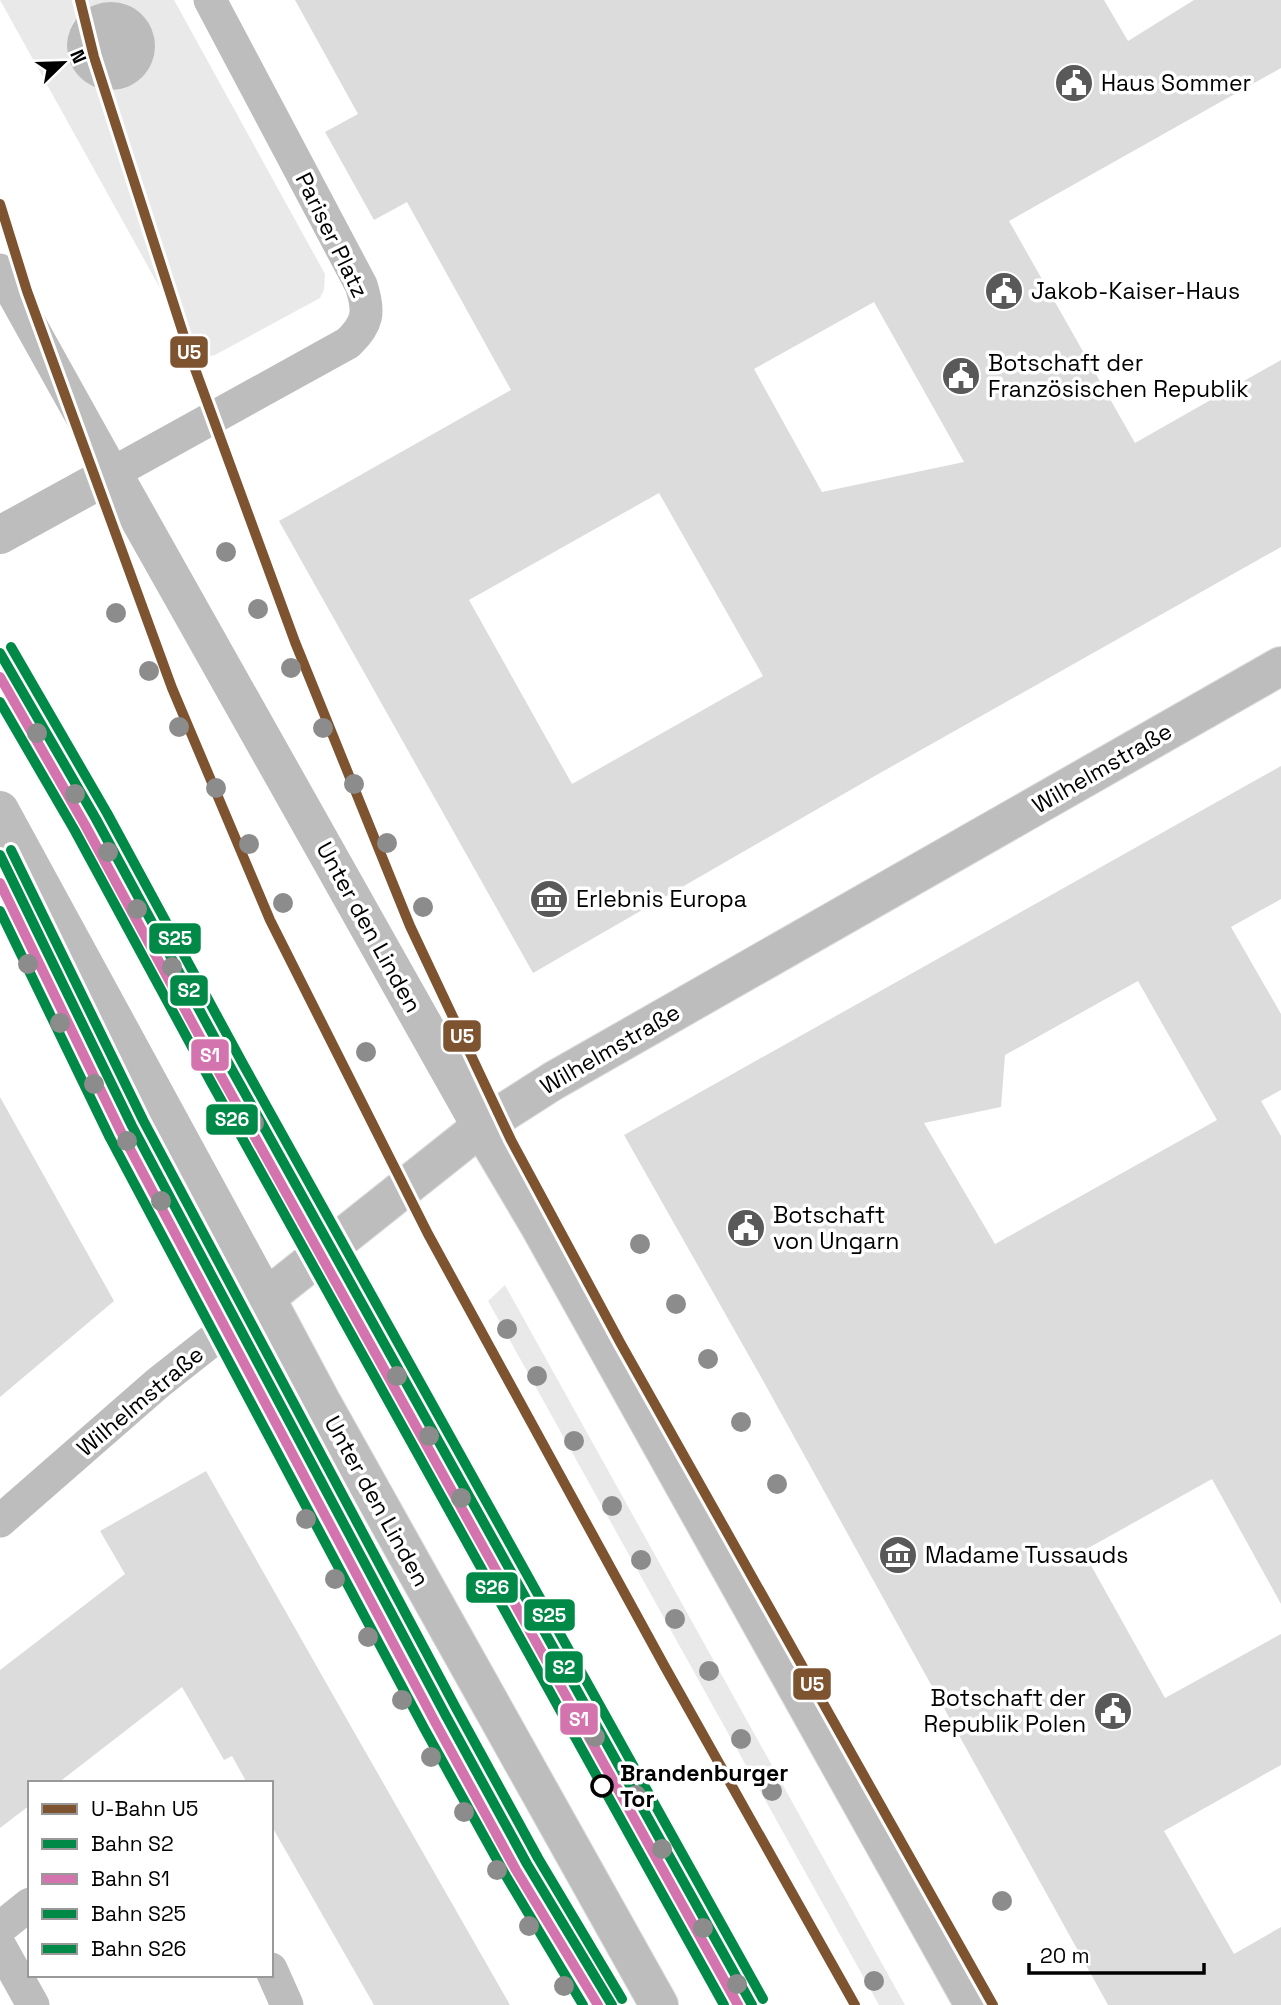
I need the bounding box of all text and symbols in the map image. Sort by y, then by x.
north arrow [28,28,98,98]
text: N [64,46,92,67]
public building icon: Haus Sommer [1053,62,1095,104]
place label: Haus Sommer [1101,68,1251,98]
street label: Pariser Platz [289,167,375,303]
public building icon: Jakob-Kaiser-Haus [983,270,1025,312]
place label: Jakob-Kaiser-Haus [1031,276,1240,306]
line badge: U5 [169,335,209,369]
text: U5 [177,340,201,365]
place label: Botschaft der Französischen Republik [988,348,1249,404]
public building icon: Botschaft der Französischen Republik [940,355,982,397]
street label: Wilhelmstraße [1027,716,1177,820]
street label: Unter den Linden [310,836,428,1018]
museum icon: Erlebnis Europa [528,878,570,920]
place label: Erlebnis Europa [576,884,747,914]
line badge: S25 [148,922,202,955]
text: S25 [158,926,192,951]
line badge: S2 [169,974,209,1007]
text: S2 [178,978,200,1003]
street label: Wilhelmstraße [535,997,685,1101]
line badge: U5 [442,1019,482,1053]
text: U5 [450,1024,474,1049]
line badge: S1 [190,1038,230,1072]
text: S1 [200,1043,220,1068]
line badge: S26 [205,1103,259,1136]
text: S26 [215,1107,249,1132]
place label: Botschaft von Ungarn [773,1200,899,1256]
public building icon: Botschaft von Ungarn [725,1207,767,1249]
street label: Wilhelmstraße [70,1339,210,1463]
street label: Unter den Linden [318,1410,436,1592]
museum icon: Madame Tussauds [877,1534,919,1576]
place label: Madame Tussauds [925,1540,1129,1570]
line badge: S26 [465,1571,519,1604]
text: S26 [475,1575,509,1600]
line badge: S25 [523,1598,576,1632]
text: S25 [532,1603,566,1628]
line badge: S2 [544,1650,584,1684]
text: S2 [553,1655,575,1680]
line badge: U5 [792,1667,832,1701]
text: U5 [800,1672,824,1697]
place label: Botschaft der Republik Polen [924,1683,1086,1739]
public building icon: Botschaft der Republik Polen [1092,1690,1134,1732]
line badge: S1 [559,1702,599,1736]
text: S1 [569,1707,589,1732]
place label: Brandenburger Tor [620,1758,788,1814]
marker: Brandenburger Tor [591,1775,613,1797]
legend [28,1781,273,1977]
text: U-Bahn U5 [91,1795,198,1822]
text: Bahn S2 [91,1830,174,1857]
text: Bahn S1 [91,1865,170,1892]
text: Bahn S25 [91,1900,186,1927]
scale bar [1029,1932,1204,1976]
text: Bahn S26 [91,1935,186,1962]
text: 20 m [1040,1942,1090,1969]

